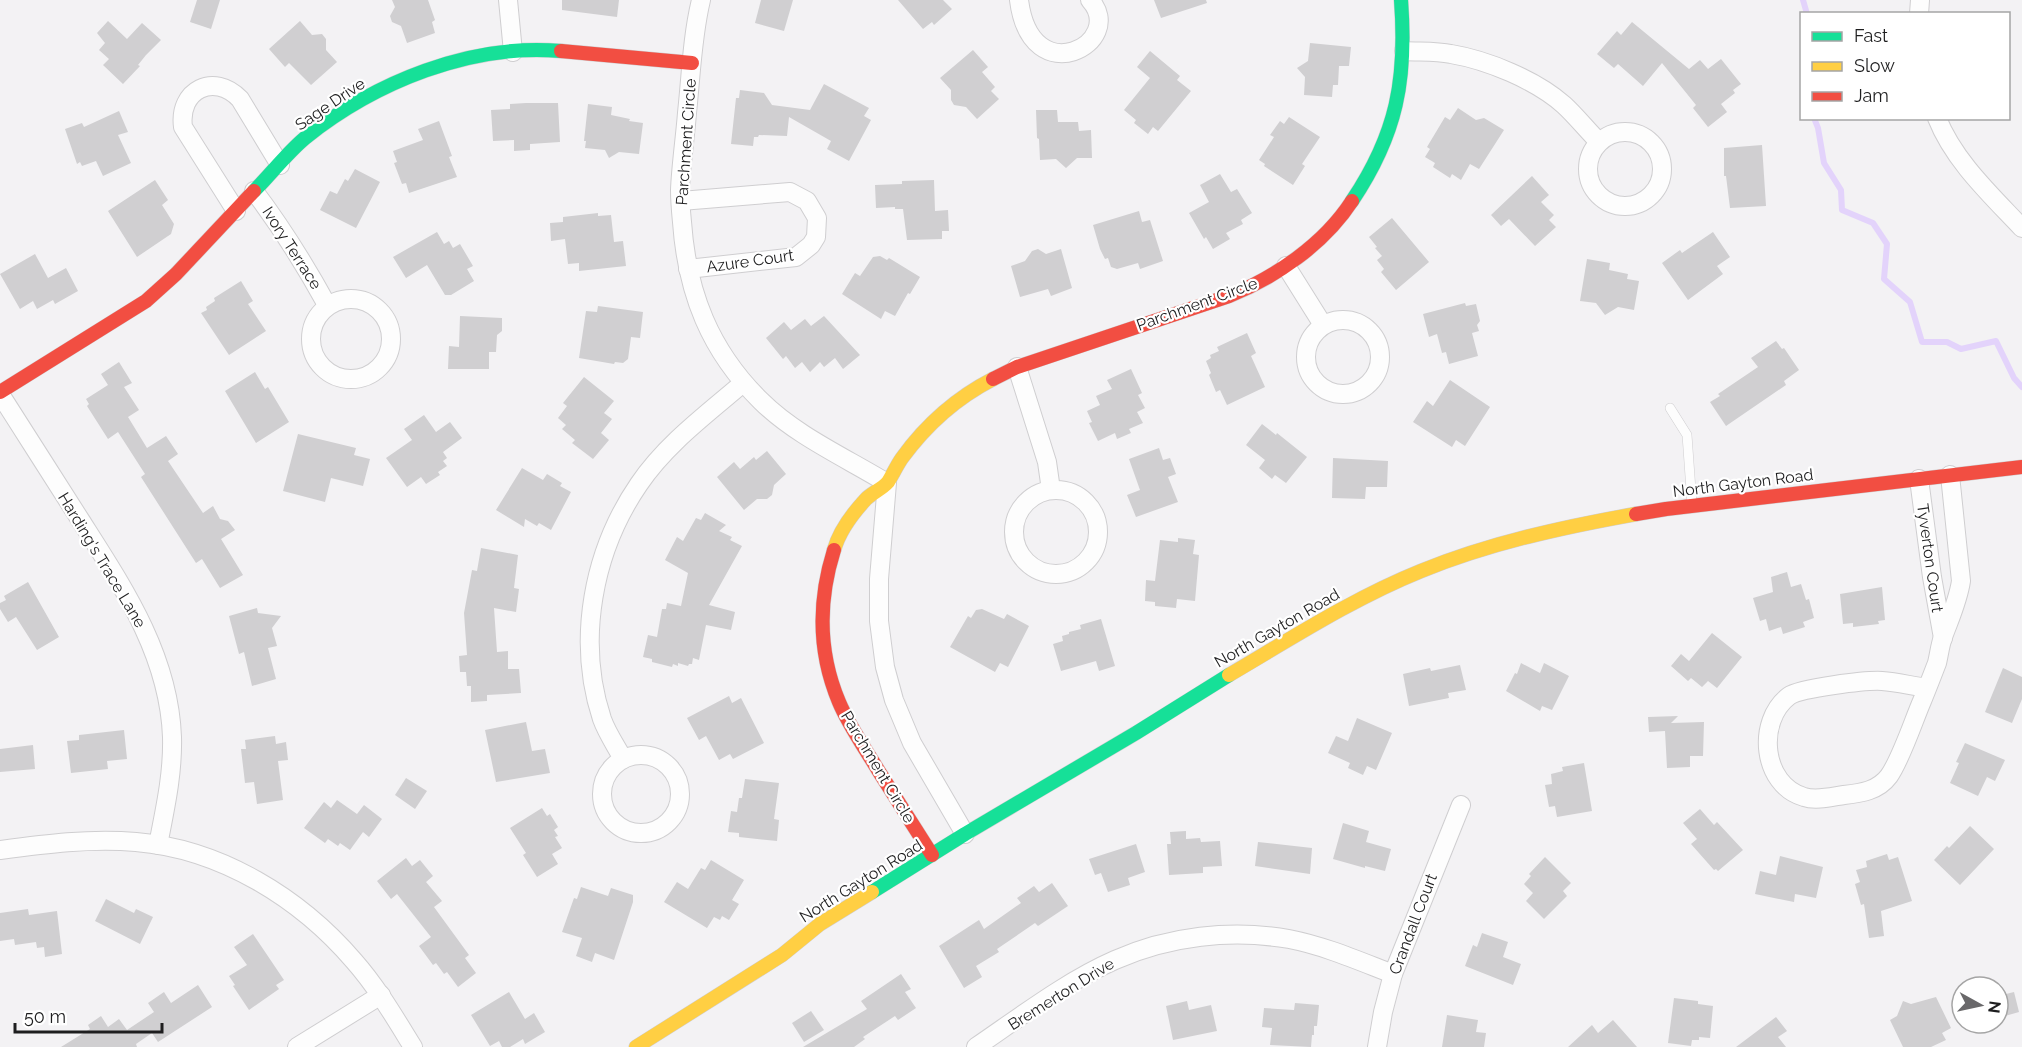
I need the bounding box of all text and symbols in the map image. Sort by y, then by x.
legend [1800,12,2010,120]
text: Fast [1854,25,1888,46]
text: Slow [1854,55,1895,76]
street label: Sage Drive [292,74,368,134]
street label: Parchment Circle [672,78,700,206]
text: Jam [1854,85,1889,106]
street label: Ivory Terrace [258,203,326,293]
street label: Azure Court [705,245,796,277]
street label: Parchment Circle [1134,273,1260,335]
street label: North Gayton Road [1672,465,1814,501]
street label: Harding's Trace Lane [54,489,150,631]
street label: Tyverton Court [1913,502,1947,614]
street label: North Gayton Road [1211,584,1343,672]
street label: Parchment Circle [837,708,919,826]
street label: North Gayton Road [796,835,926,926]
street label: Crandall Court [1385,870,1441,977]
street label: Bremerton Drive [1004,954,1118,1034]
north arrow [1950,975,2010,1035]
scale bar [15,996,162,1034]
text: N [1984,1000,2005,1014]
text: 50 m [24,1006,66,1027]

